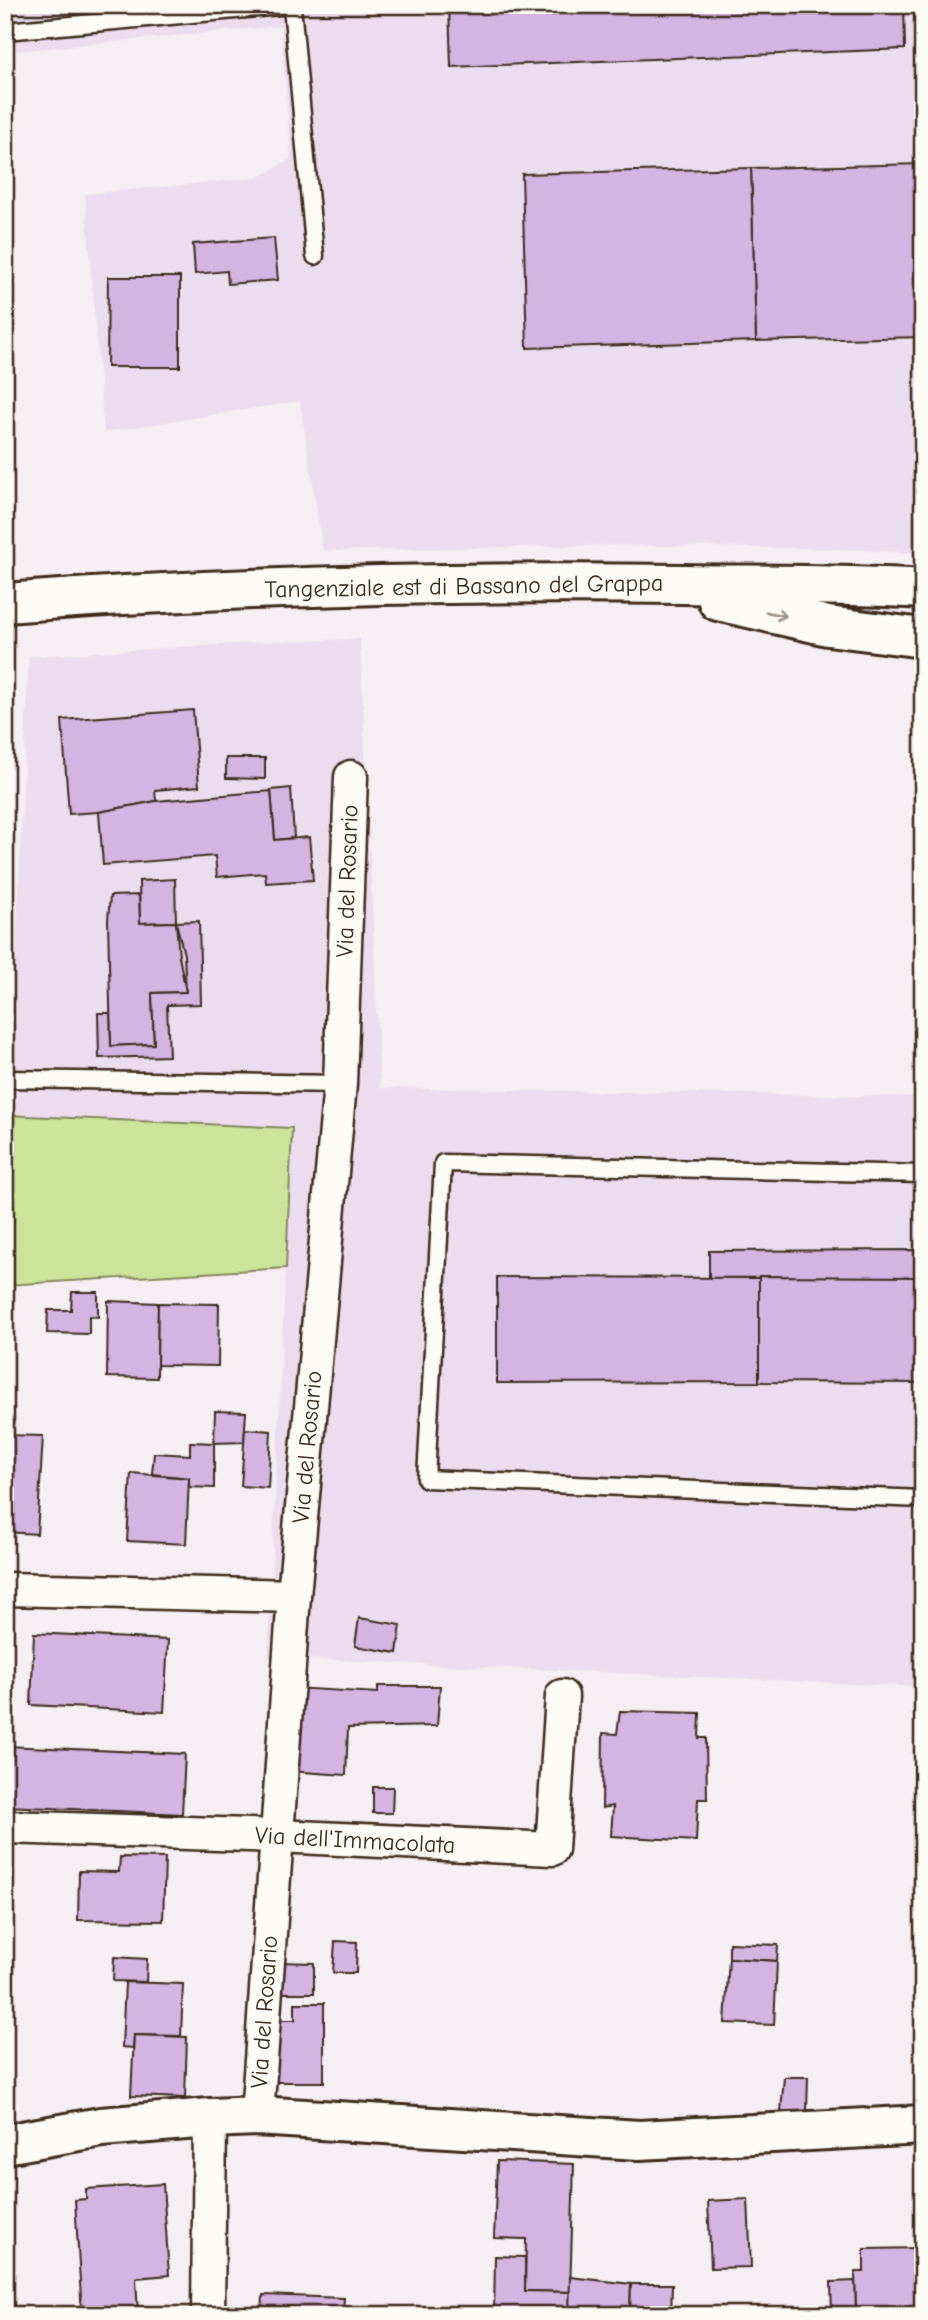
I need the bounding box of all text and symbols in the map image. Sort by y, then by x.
street label: Tangenziale est di Bassano del Grappa [264,569,664,603]
one-way arrow [764,608,787,622]
street label: Via del Rosario [330,804,364,958]
street label: Via del Rosario [286,1369,328,1525]
street label: Via dell'Immacolata [254,1821,456,1859]
street label: Via del Rosario [245,1935,283,2089]

